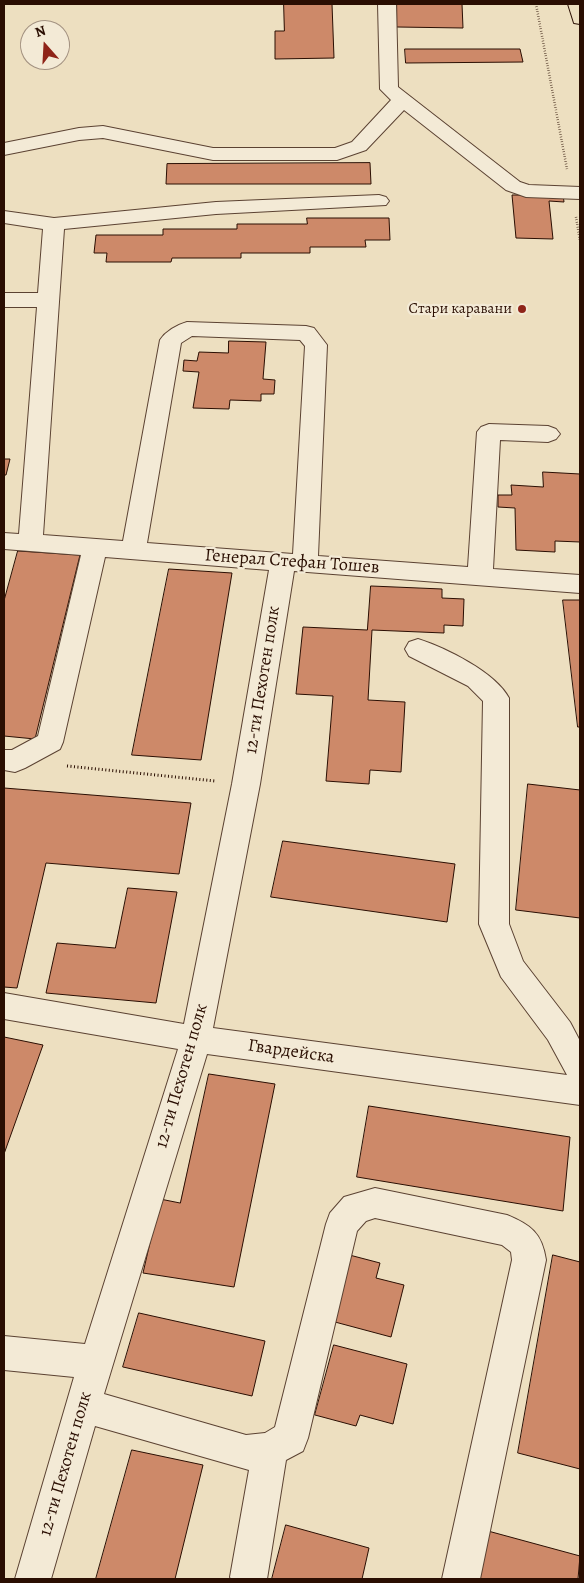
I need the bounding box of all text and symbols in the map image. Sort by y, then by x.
north arrow [20,20,70,70]
text: N [32,21,48,42]
place label: Стари каравани [409,300,512,318]
marker: Стари каравани [516,303,528,315]
street label: Генерал Стефан Тошев [204,545,380,579]
street label: 12-ти Пехотен полк [241,605,285,755]
street label: 12-ти Пехотен полк [151,1001,213,1151]
street label: Гвардейска [246,1035,336,1069]
street label: 12-ти Пехотен полк [35,1389,97,1539]

